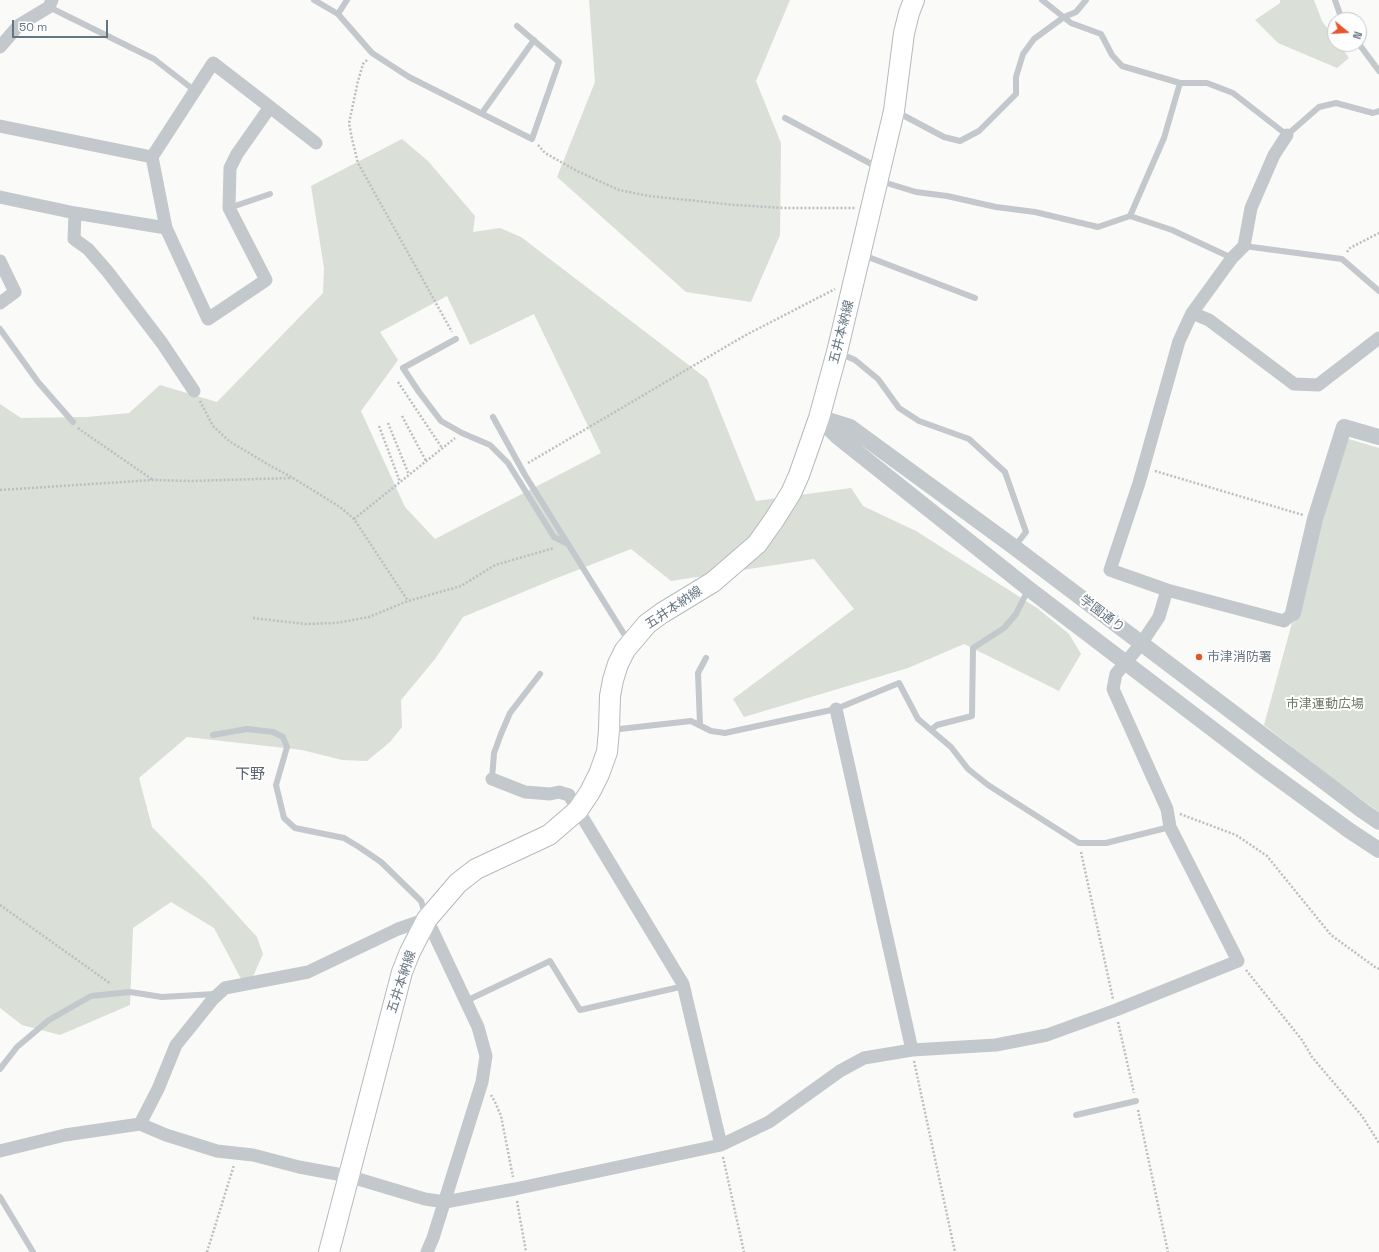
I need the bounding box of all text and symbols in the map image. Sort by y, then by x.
scale bar [14,12,110,38]
north arrow [1327,12,1367,52]
text: 50 m [19,19,47,35]
text: N [1350,30,1365,41]
street label: 五井本納線 [827,299,857,365]
street label: 五井本納線 [643,583,705,633]
street label: 学園通り [1077,592,1127,636]
place label: 市津消防署 [1207,649,1272,665]
marker: 市津消防署 [1194,652,1204,662]
park label: 市津運動広場 [1286,696,1364,712]
district label: 下野 [235,766,265,784]
street label: 五井本納線 [385,949,419,1015]

